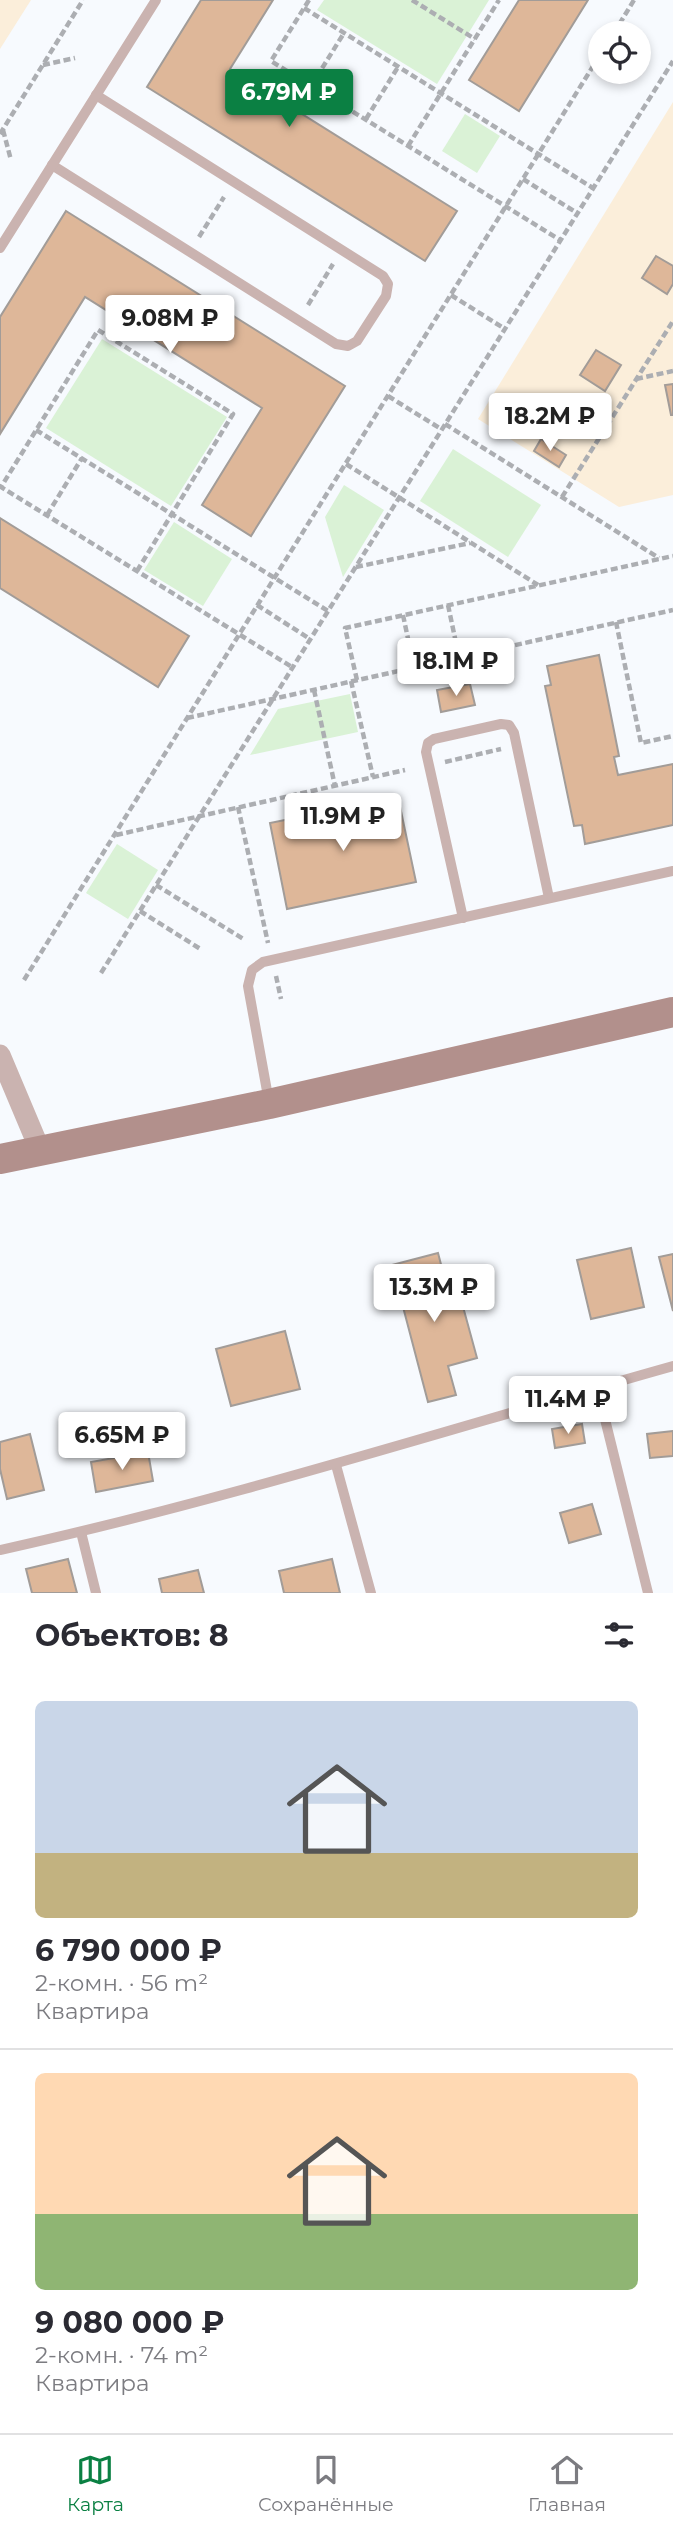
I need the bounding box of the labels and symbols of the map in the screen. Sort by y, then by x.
pin: 6.79M ₽ [224,69,354,129]
pin: 9.08M ₽ [105,296,235,355]
pin: 18.2M ₽ [485,393,615,453]
pin: 18.1M ₽ [391,638,521,698]
pin: 11.9M ₽ [278,794,408,853]
pin: 13.3M ₽ [369,1264,499,1324]
pin: 11.4M ₽ [503,1376,633,1436]
pin: 6.65M ₽ [57,1412,187,1472]

